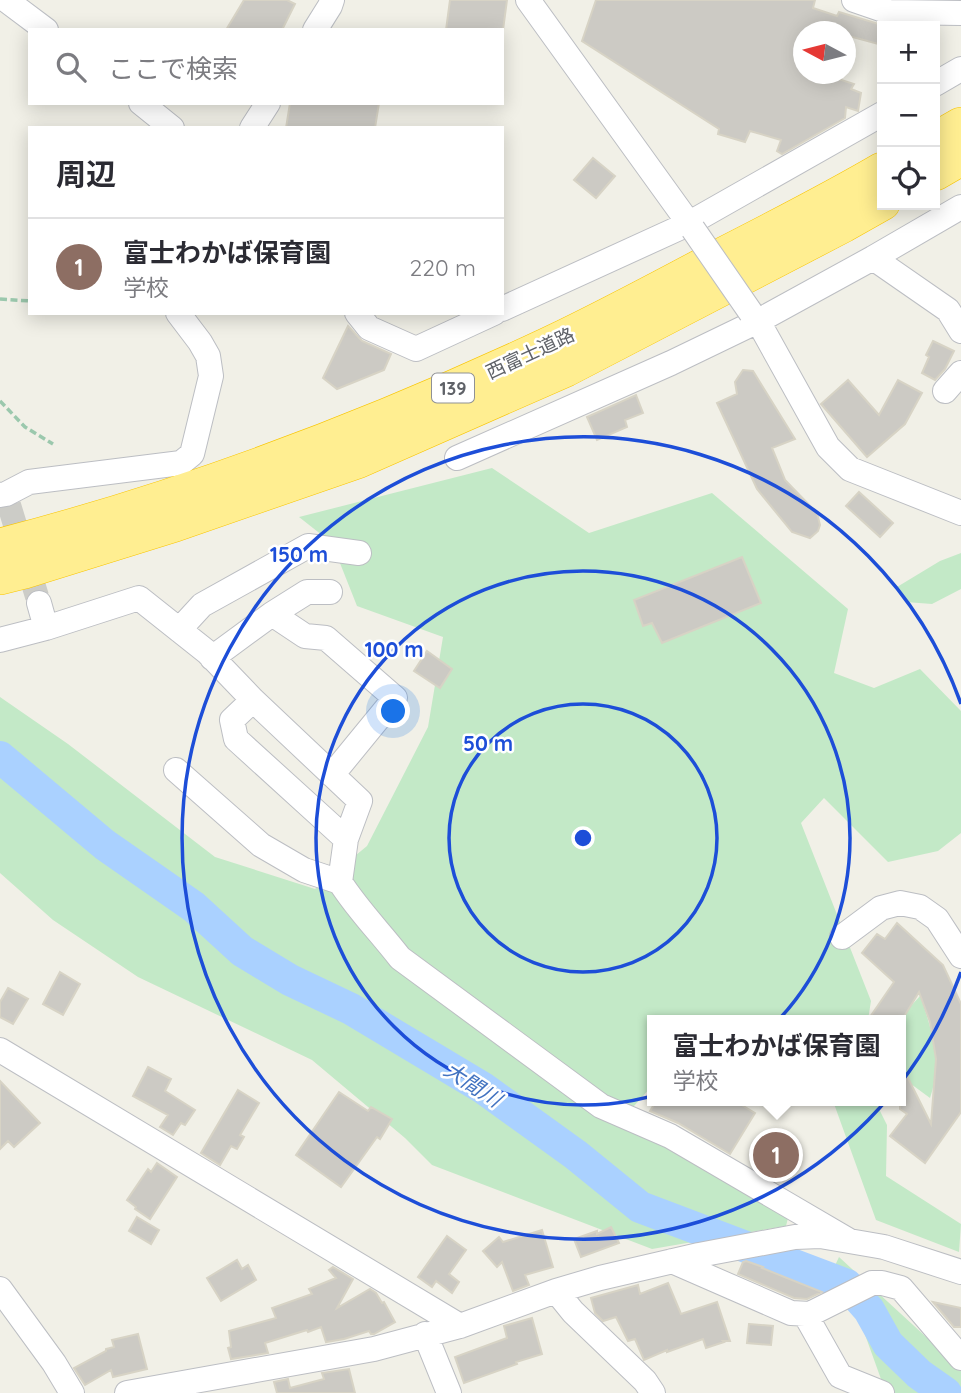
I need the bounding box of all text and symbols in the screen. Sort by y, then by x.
north arrow [793,21,856,84]
map controls [877,21,940,210]
button: + [877,21,940,84]
search box [28,28,504,105]
icon: search [52,48,90,86]
text: ここで検索 [108,52,238,85]
button: − [877,84,940,147]
button: locate [877,147,940,210]
text: 周辺 [56,155,116,193]
text: 富士わかば保育園 [123,236,331,269]
text: 1 [75,253,83,282]
text: 220 m [410,253,476,282]
text: 学校 [123,273,169,302]
street label: 西富士道路 [482,322,578,384]
road number: 139 [432,374,474,402]
text: 150 m [270,541,328,567]
text: 100 m [364,636,424,662]
your location [376,694,410,728]
text: 50 m [463,730,513,756]
centre of rings [571,826,595,850]
popup [647,1015,906,1106]
text: 富士わかば保育園 [672,1029,881,1062]
water label: 大間川 [440,1056,508,1113]
text: 学校 [672,1066,718,1095]
pin: 1 [753,1129,799,1181]

